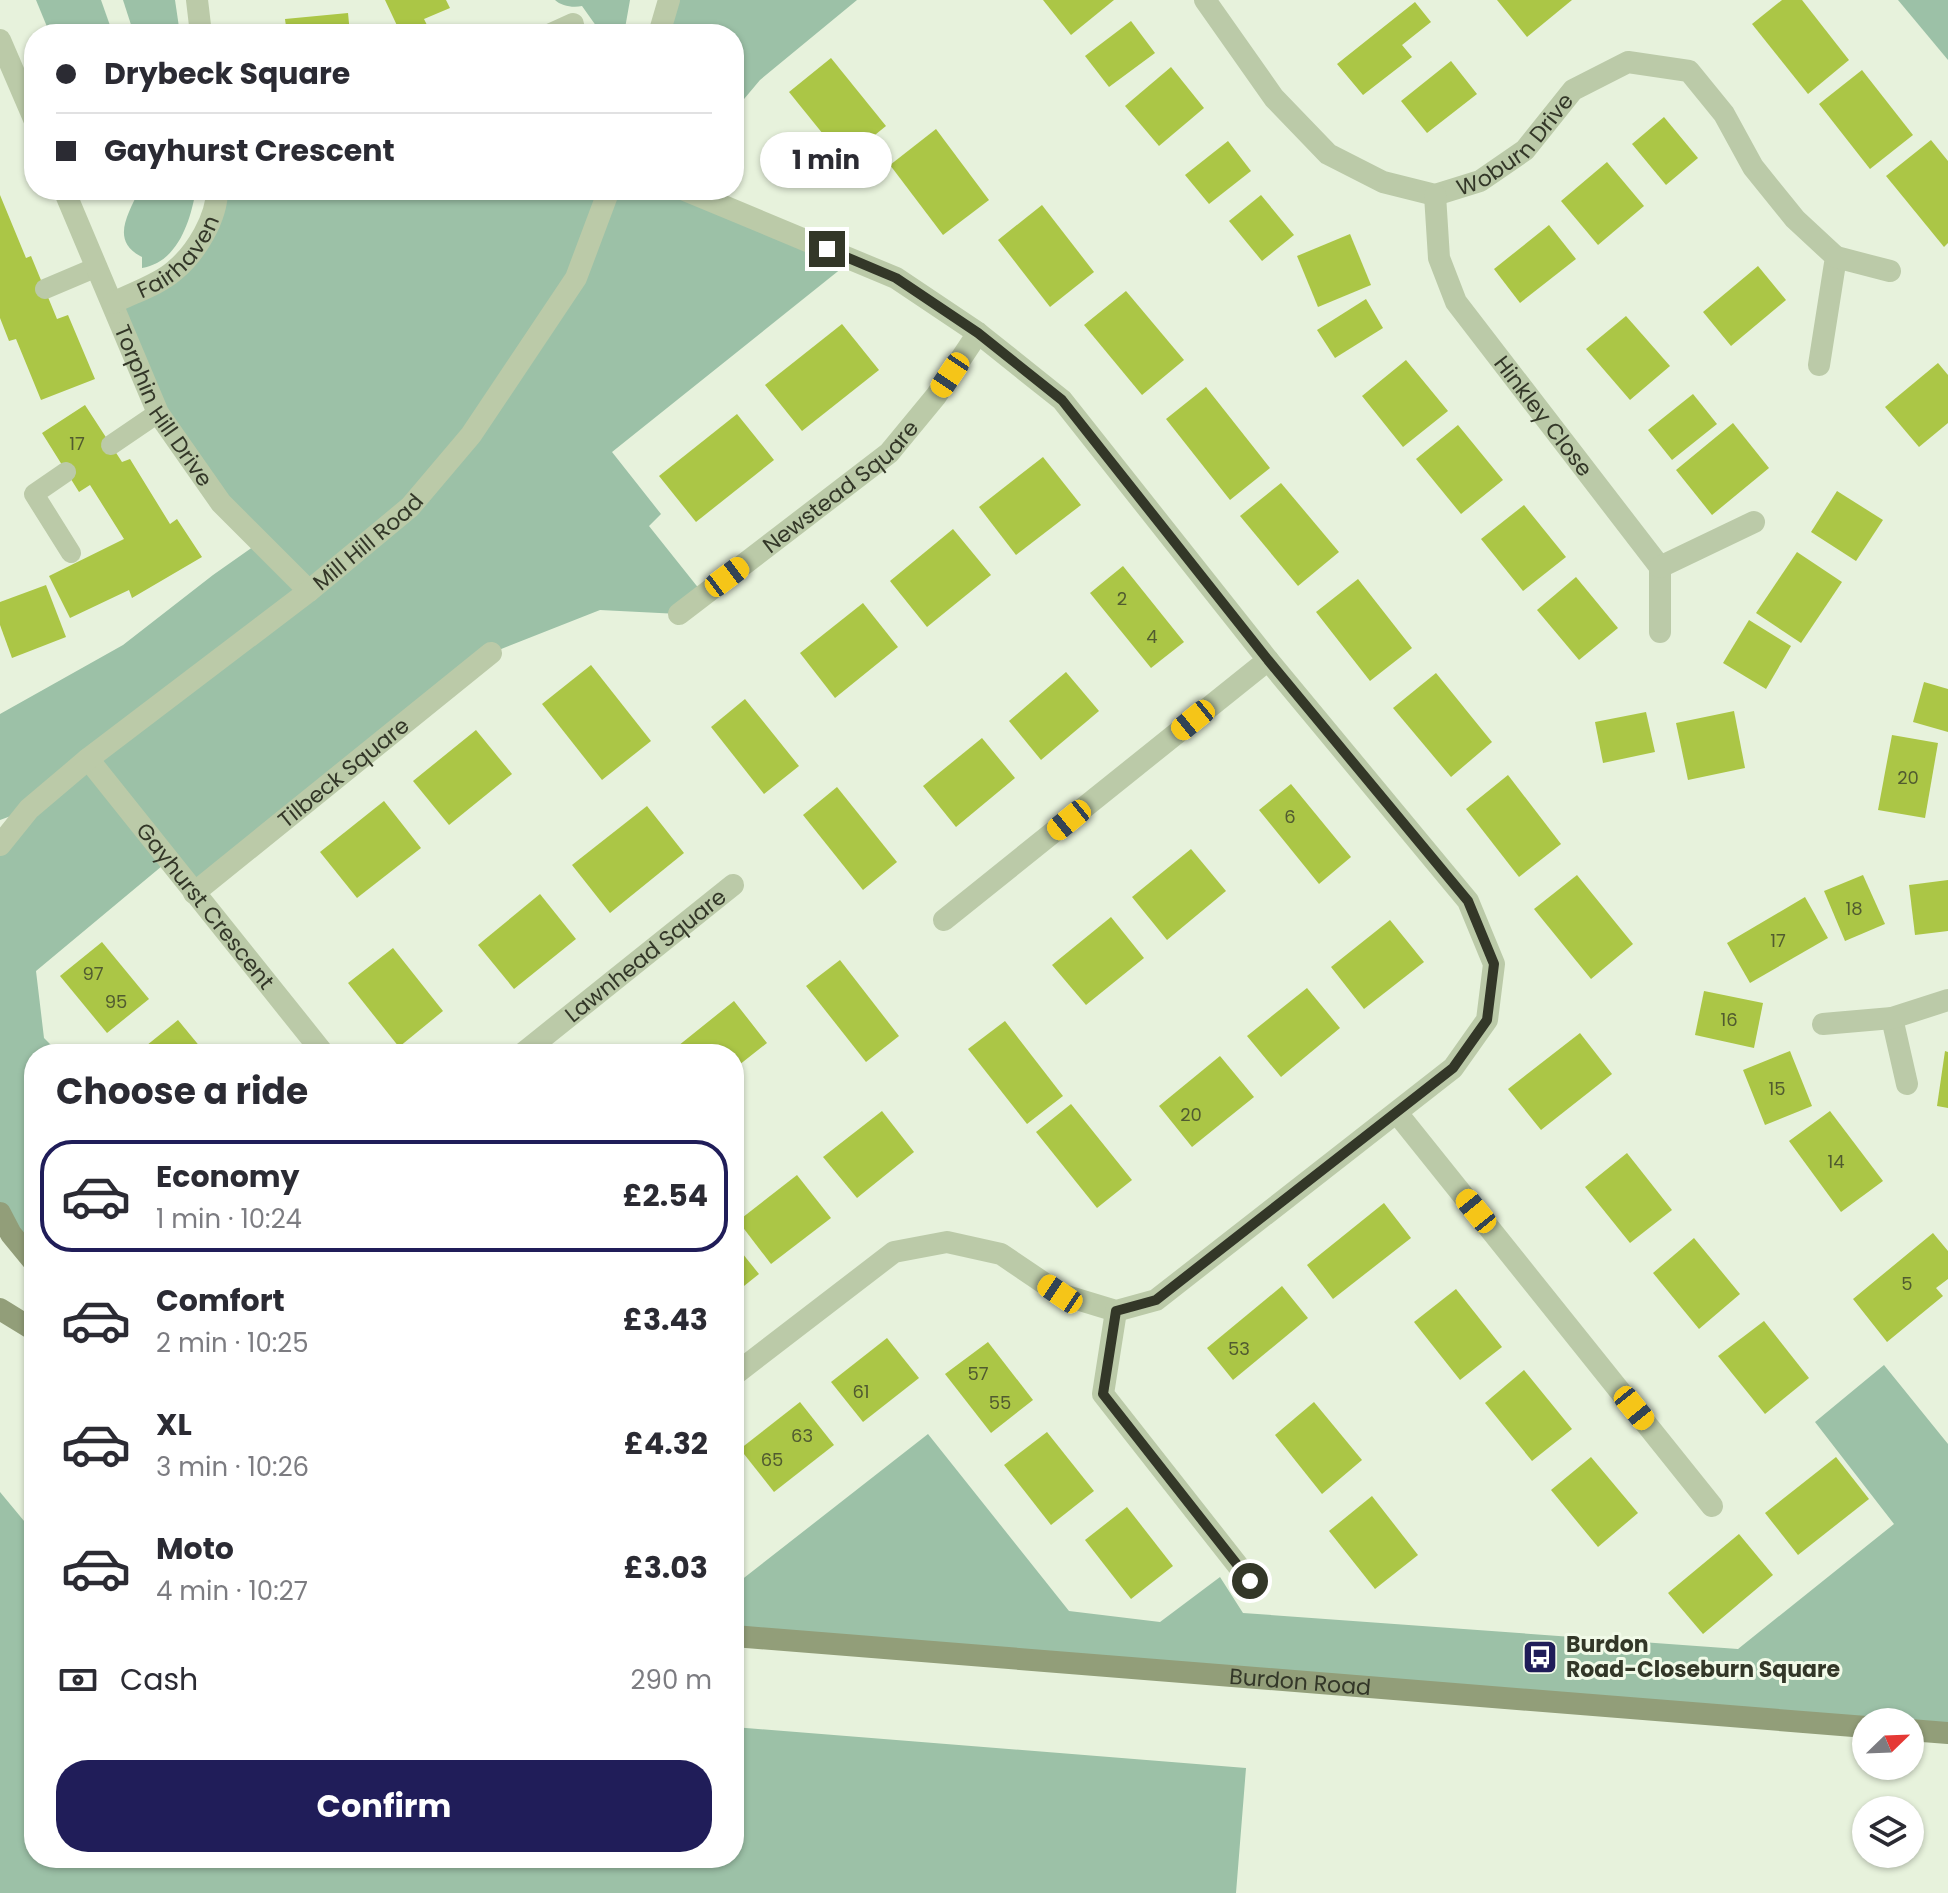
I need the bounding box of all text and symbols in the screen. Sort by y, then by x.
text: Drybeck Square [104,52,350,95]
street label: Woburn Drive [1452,86,1580,203]
text: Gayhurst Crescent [104,129,395,172]
callout: 1 min [761,133,893,189]
text: 1 min [792,142,860,178]
street label: Fairhaven [132,210,226,306]
route end [809,231,845,267]
street label: Torphin Hill Drive [107,320,220,493]
car [927,348,973,402]
street label: Hinkley Close [1487,349,1600,483]
street label: Newstead Square [756,413,926,560]
house number: 17 [69,431,85,456]
street label: Mill Hill Road [306,487,430,597]
car [701,553,753,601]
house number: 2 [1117,586,1127,611]
house number: 4 [1146,624,1158,649]
car [1167,696,1219,744]
street label: Tilbeck Square [271,710,415,835]
house number: 20 [1897,765,1919,790]
car [1043,796,1095,844]
house number: 6 [1284,804,1296,829]
street label: Gayhurst Crescent [129,816,282,996]
street label: Lawnhead Square [558,881,732,1029]
house number: 18 [1845,896,1863,921]
house number: 17 [1770,928,1786,953]
house number: 97 [82,961,104,986]
house number: 95 [105,989,127,1014]
house number: 16 [1720,1007,1738,1032]
text: Choose a ride [56,1066,308,1117]
house number: 15 [1768,1076,1786,1101]
house number: 20 [1180,1102,1202,1127]
house number: 14 [1827,1149,1845,1174]
text: Economy [156,1155,300,1198]
icon: car [60,1160,132,1232]
text: £2.54 [623,1174,708,1217]
car [1452,1185,1500,1237]
text: 1 min · 10:24 [156,1201,302,1237]
car [1033,1271,1087,1317]
house number: 5 [1901,1271,1913,1296]
text: Comfort [156,1279,285,1322]
icon: car [60,1284,132,1356]
text: £3.43 [623,1298,708,1341]
text: 2 min · 10:25 [156,1325,309,1361]
house number: 53 [1228,1336,1250,1361]
house number: 57 [967,1361,989,1386]
house number: 61 [852,1379,870,1404]
car [1610,1382,1658,1434]
house number: 55 [989,1390,1011,1415]
text: XL [156,1403,192,1446]
icon: car [60,1408,132,1480]
text: £4.32 [624,1422,708,1465]
house number: 63 [791,1423,813,1448]
house number: 65 [761,1447,783,1472]
text: 3 min · 10:26 [156,1449,309,1485]
text: Moto [156,1527,234,1570]
icon: car [60,1532,132,1604]
text: £3.03 [624,1546,708,1589]
route start [1232,1563,1268,1599]
text: 4 min · 10:27 [156,1573,308,1609]
place label: Burdon Road-Closeburn Square [1566,1629,1840,1685]
bus stop icon: Burdon Road-Closeburn Square [1521,1638,1559,1676]
icon: cash [56,1658,100,1702]
text: Cash [120,1658,198,1701]
street label: Burdon Road [1228,1660,1372,1703]
text: 290 m [631,1662,712,1698]
north arrow [1852,1708,1924,1780]
map controls [1852,1708,1924,1868]
button: Confirm [56,1760,712,1852]
button: layers [1852,1796,1924,1868]

